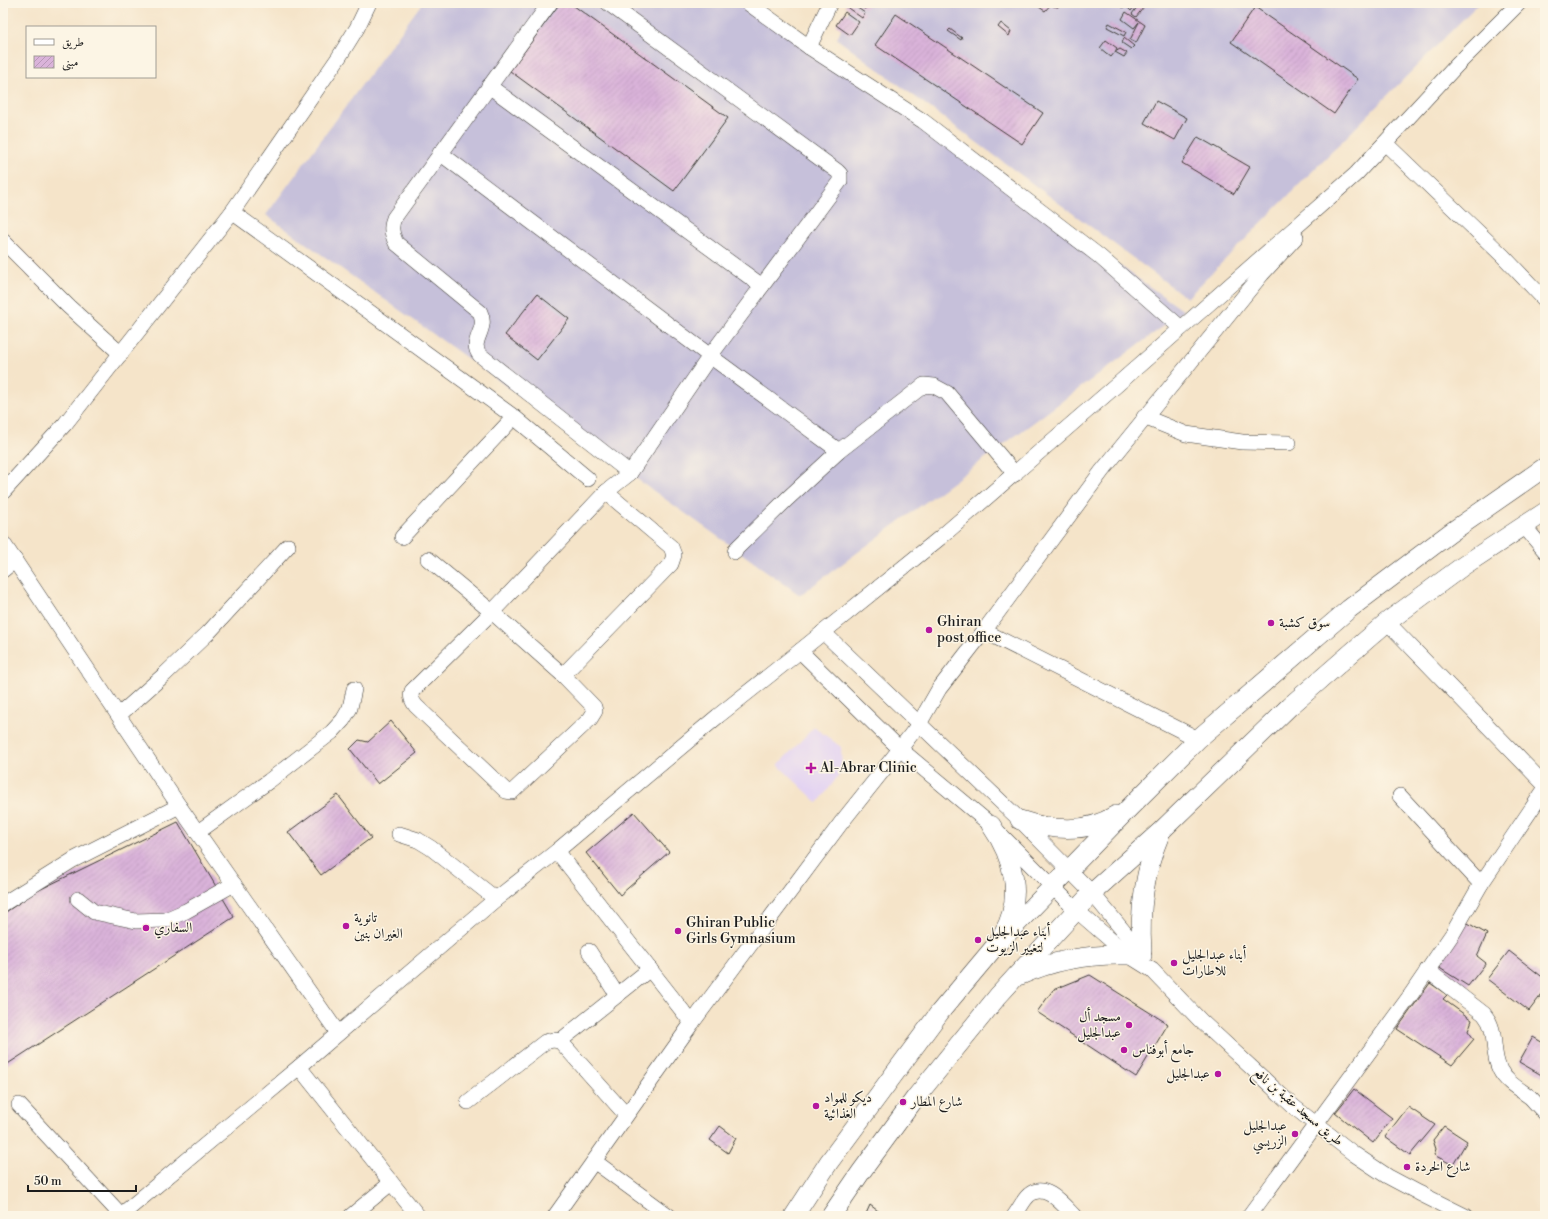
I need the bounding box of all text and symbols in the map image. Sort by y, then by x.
legend [26,26,156,78]
text: طريق [62,35,84,50]
text: مبنى [62,55,78,71]
place label: Ghiran post office [937,613,1001,647]
place label: سوق كشبة [1279,614,1330,632]
marker: سوق كشبة [1266,618,1276,628]
marker: Ghiran post office [924,625,934,635]
place label: Al-Abrar Clinic [819,759,917,777]
marker: Al-Abrar Clinic [805,762,817,774]
place label: تانوية الغيران بنين [354,909,403,943]
place label: Ghiran Public Girls Gymnasium [686,914,796,948]
place label: السفاري [154,919,192,939]
marker: تانوية الغيران بنين [341,921,351,931]
place label: أبناء عبدالجليل لتغيير الزيوت [986,921,1051,957]
marker: السفاري [141,923,151,933]
marker: Ghiran Public Girls Gymnasium [673,926,683,936]
marker: أبناء عبدالجليل لتغيير الزيوت [973,935,983,945]
place label: أبناء عبدالجليل للاطارات [1182,944,1247,980]
marker: أبناء عبدالجليل للاطارات [1169,958,1179,968]
place label: مسجد أل عبدالجليل [1077,1006,1121,1043]
marker: مسجد أل عبدالجليل [1124,1020,1134,1030]
place label: جامع أبوفناس [1132,1039,1194,1063]
marker: جامع أبوفناس [1119,1045,1129,1055]
street label: طريق مسجد عقبة بن نافع [1246,1064,1347,1153]
place label: عبدالجليل [1166,1065,1210,1084]
marker: عبدالجليل [1213,1069,1223,1079]
place label: ديكو للمواد الغذائية [824,1089,872,1123]
place label: شارع المطار [909,1093,963,1113]
marker: شارع المطار [898,1097,908,1107]
marker: ديكو للمواد الغذائية [811,1101,821,1111]
place label: عبدالجليل الزريسي [1243,1117,1287,1155]
marker: عبدالجليل الزريسي [1290,1129,1300,1139]
place label: شارع الخردة [1415,1158,1470,1178]
marker: شارع الخردة [1402,1162,1412,1172]
scale bar [28,1167,136,1193]
text: 50 m [34,1174,62,1189]

